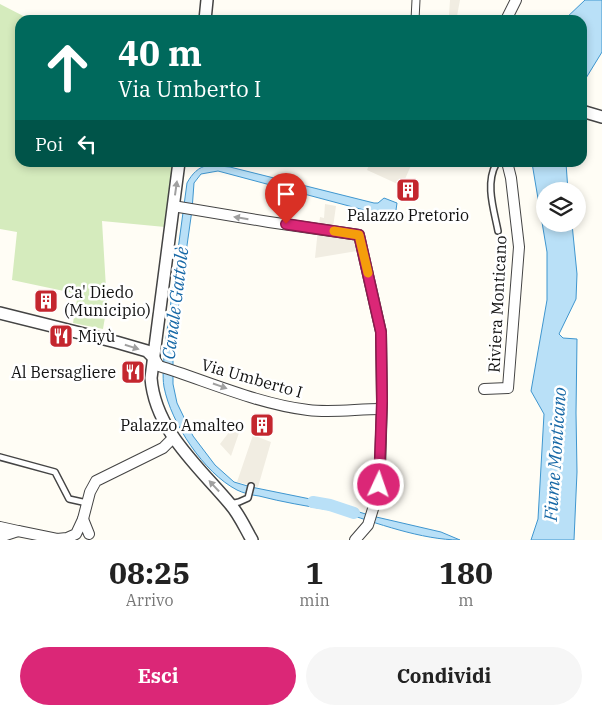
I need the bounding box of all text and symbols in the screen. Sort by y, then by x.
text: 40 m [118,30,202,76]
icon: ahead [35,35,100,100]
text: Via Umberto I [118,74,261,103]
icon: left [73,130,101,158]
text: Poi [35,132,63,156]
pin [265,173,307,224]
building icon: Palazzo Pretorio [395,177,421,203]
one-way arrow [172,180,180,196]
icon: arrive [272,180,300,208]
map controls [536,182,586,232]
button: layers [536,182,586,232]
place label: Palazzo Pretorio [347,205,469,225]
one-way arrow [233,213,249,221]
street label: Riviera Monticano [483,235,511,373]
water label: Canale Gattolè [157,245,193,361]
place label: Ca' Diedo (Municipio) [64,282,151,320]
building icon: Ca' Diedo (Municipio) [33,288,59,314]
restaurant icon: Miyù [48,323,74,349]
place label: Miyù [78,326,116,346]
one-way arrow [124,343,139,351]
street label: Via Umberto I [199,354,305,402]
restaurant icon: Al Bersagliere [120,359,146,385]
place label: Al Bersagliere [11,362,116,382]
one-way arrow [213,383,228,390]
water label: Fiume Monticano [539,386,571,523]
building icon: Palazzo Amalteo [249,412,275,438]
place label: Palazzo Amalteo [120,415,244,435]
position arrow [352,458,404,510]
one-way arrow [208,481,220,493]
text: 08:25 [109,553,190,592]
text: 1 [306,553,324,592]
text: 180 [439,553,493,592]
text: Arrivo [126,590,173,610]
text: min [299,590,330,610]
text: m [458,590,474,610]
button: Esci [20,647,296,705]
button: Condividi [306,647,582,705]

